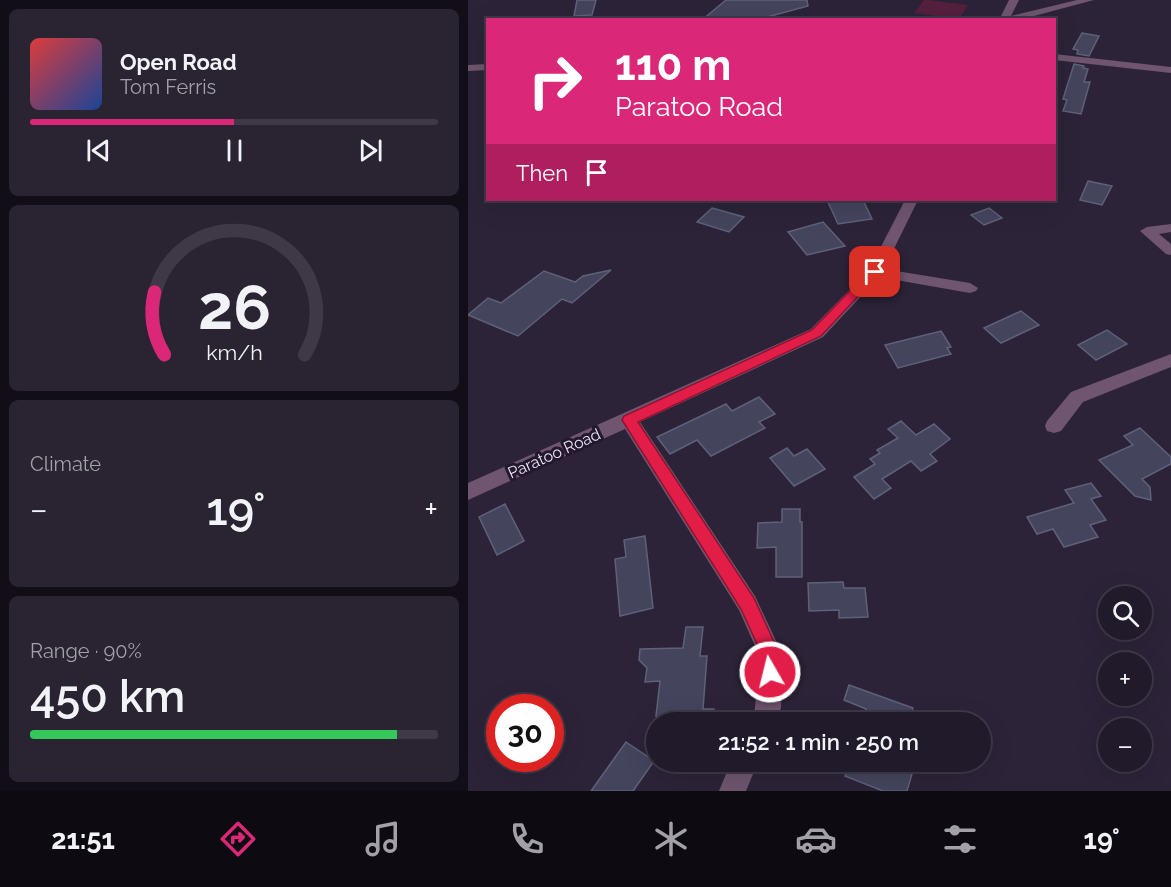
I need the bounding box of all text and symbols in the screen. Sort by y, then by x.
text: 110 m [615,41,731,90]
icon: right [516,42,594,120]
text: Open Road [120,49,237,75]
text: Tom Ferris [120,75,216,99]
text: Paratoo Road [615,91,783,122]
icon: previous [82,134,115,167]
icon: pause [218,134,251,167]
icon: next [354,134,387,167]
icon: arrive [580,156,613,189]
text: Then [516,160,568,186]
pin [849,246,900,297]
icon: arrive [858,255,891,288]
text: 26 [197,270,271,344]
text: km/h [206,340,262,365]
street label: Paratoo Road [505,425,604,482]
text: Climate [30,452,101,476]
text: 19° [207,483,265,536]
text: − [30,490,48,529]
text: + [424,490,438,529]
map controls [1098,586,1152,772]
button: search [1098,586,1152,640]
text: Range · 90% [30,639,142,663]
position arrow [738,640,802,704]
button: + [1098,652,1152,706]
text: 450 km [30,670,185,723]
speed limit sign: 30 [486,694,564,772]
button: − [1098,718,1152,772]
text: 21:52 · 1 min · 250 m [718,729,919,755]
icon: directions [217,818,259,860]
icon: music [362,818,404,860]
icon: phone [506,818,548,860]
icon: climate [650,818,692,860]
icon: car [795,818,837,860]
icon: filters [939,818,981,860]
text: 21:51 [51,824,115,855]
text: 19° [1084,824,1120,855]

